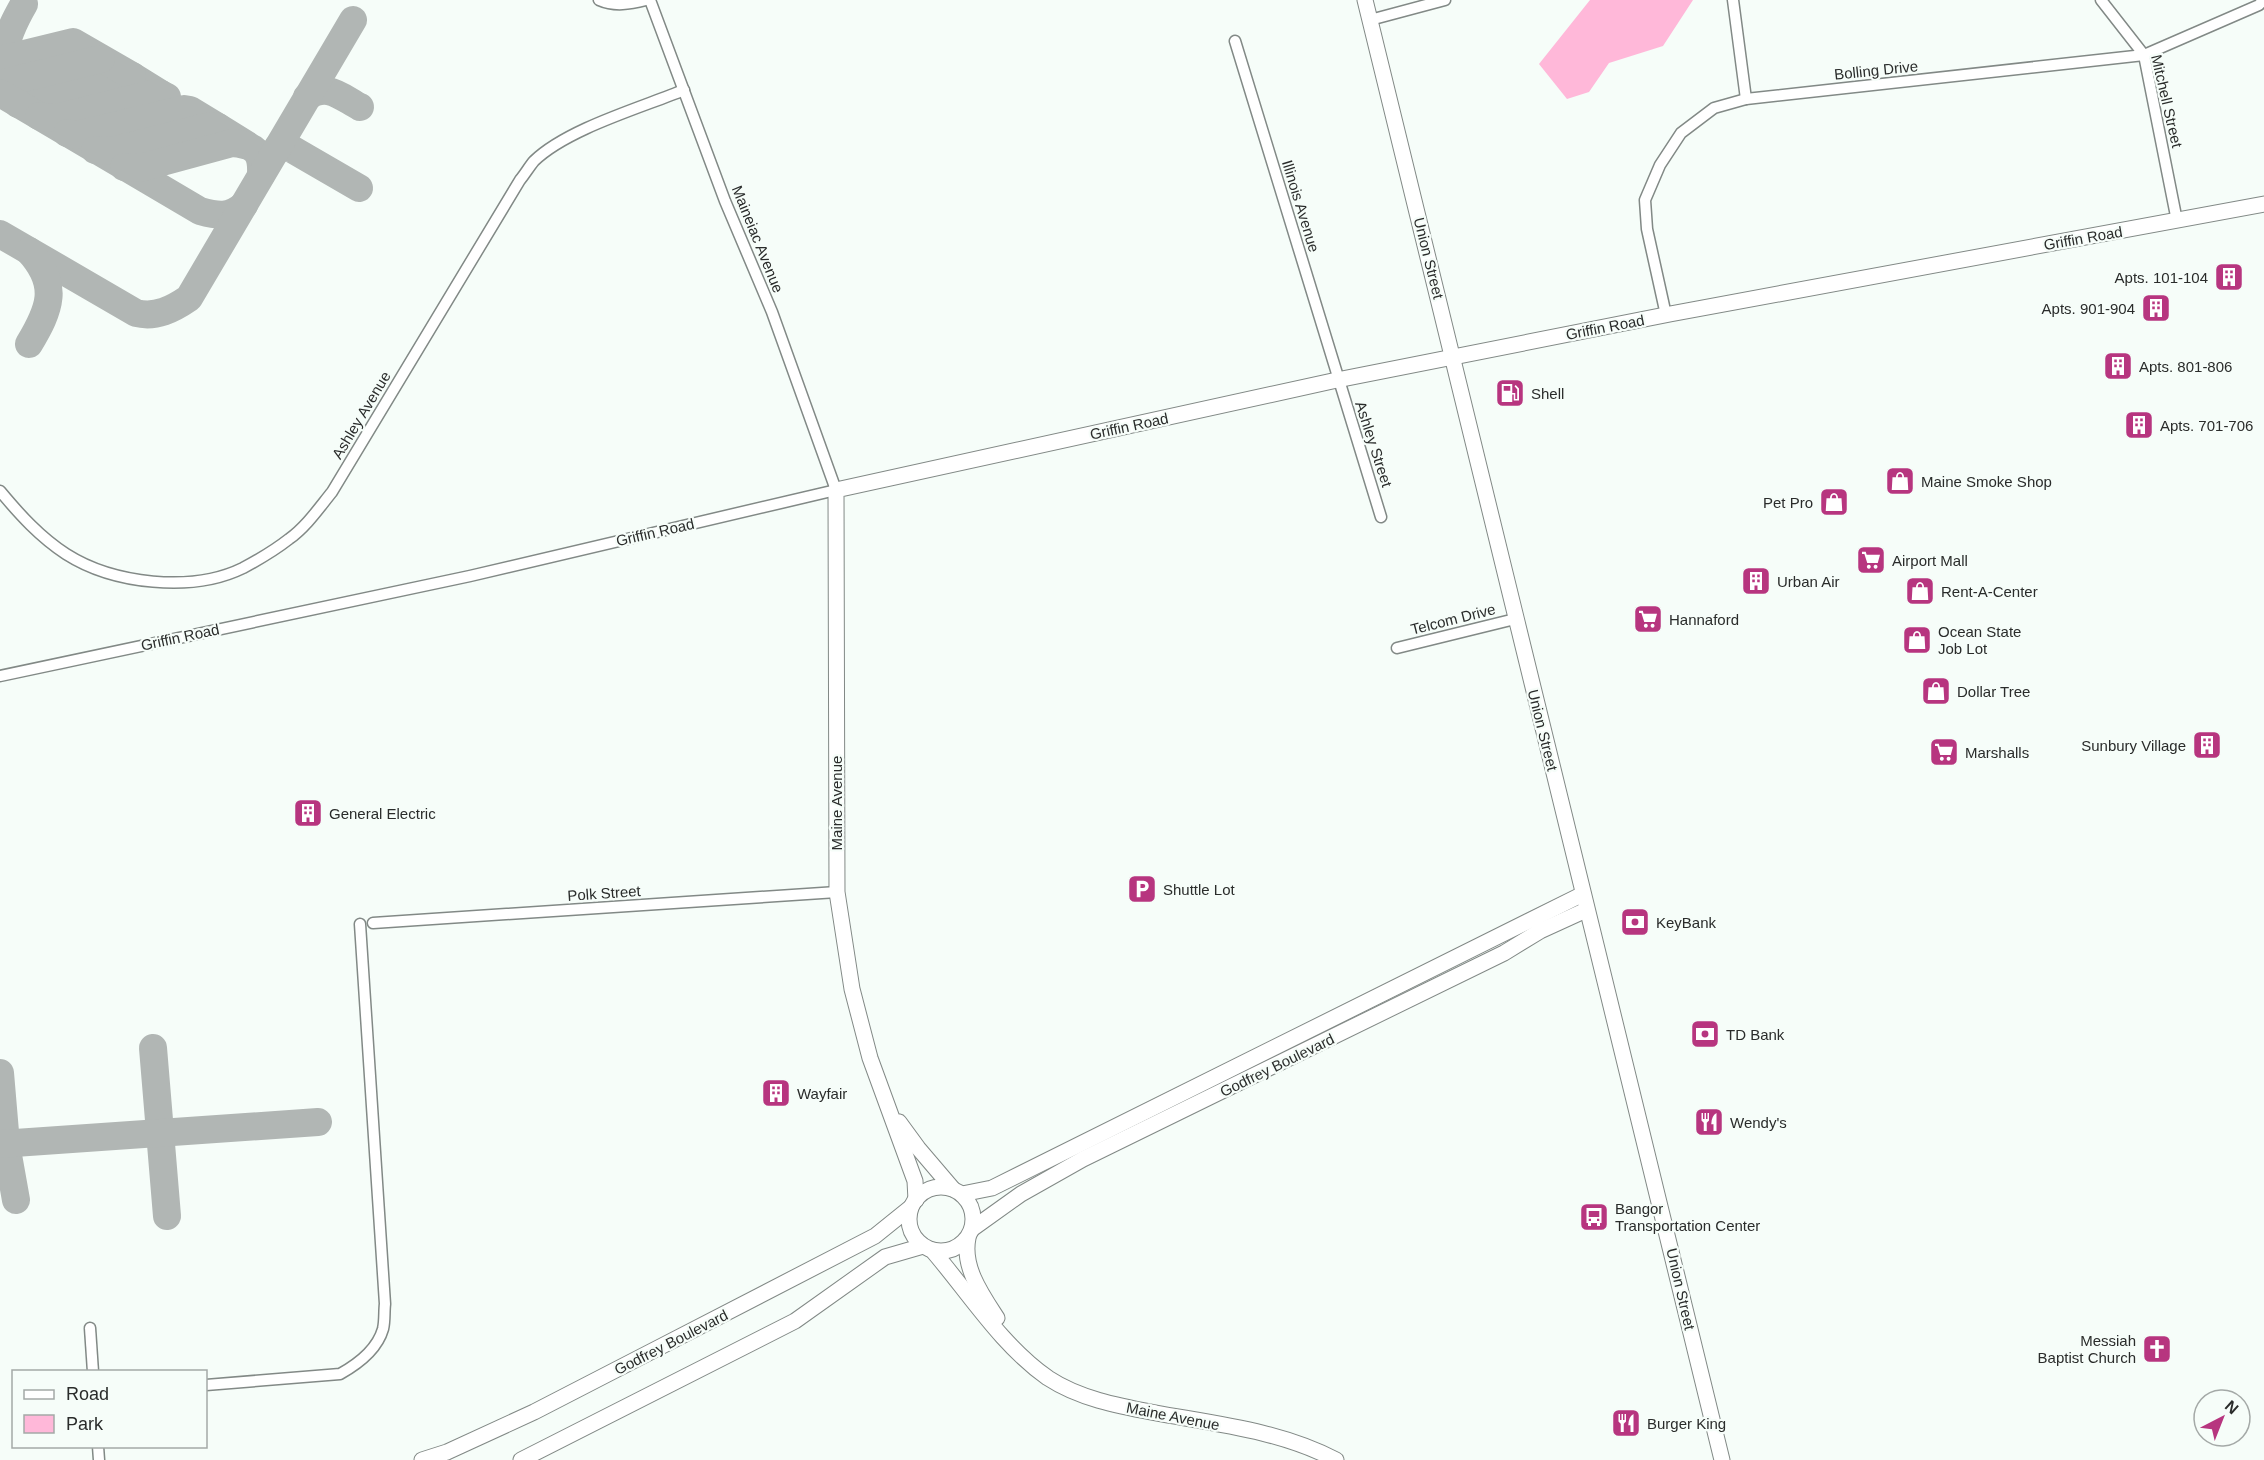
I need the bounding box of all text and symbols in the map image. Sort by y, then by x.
street label: Mitchell Street [2148,53,2186,150]
street label: Bolling Drive [1833,57,1919,83]
street label: Illinois Avenue [1279,158,1323,254]
street label: Maineiac Avenue [729,183,787,295]
street label: Union Street [1411,215,1448,301]
street label: Griffin Road [2042,223,2124,253]
building icon: Apts. 101-104 [2213,261,2245,293]
place label: Apts. 101-104 [2115,269,2208,286]
building icon: Apts. 901-904 [2140,292,2172,324]
place label: Apts. 901-904 [2042,300,2135,317]
street label: Griffin Road [1564,311,1646,343]
building icon: Apts. 801-806 [2102,350,2134,382]
place label: Apts. 801-806 [2139,358,2232,375]
street label: Ashley Avenue [328,368,394,462]
fuel station icon: Shell [1494,377,1526,409]
place label: Shell [1531,385,1564,402]
street label: Ashley Street [1352,399,1396,490]
street label: Griffin Road [1088,409,1170,443]
building icon: Apts. 701-706 [2123,409,2155,441]
place label: Apts. 701-706 [2160,417,2253,434]
shop icon: Maine Smoke Shop [1884,465,1916,497]
place label: Maine Smoke Shop [1921,473,2052,490]
shop icon: Pet Pro [1818,486,1850,518]
place label: Pet Pro [1763,494,1813,511]
street label: Griffin Road [614,515,696,549]
supermarket icon: Airport Mall [1855,544,1887,576]
place label: Airport Mall [1892,552,1968,569]
building icon: Urban Air [1740,565,1772,597]
place label: Urban Air [1777,573,1840,590]
shop icon: Rent-A-Center [1904,575,1936,607]
place label: Rent-A-Center [1941,583,2038,600]
street label: Telcom Drive [1409,600,1497,638]
supermarket icon: Hannaford [1632,603,1664,635]
place label: Hannaford [1669,611,1739,628]
street label: Griffin Road [139,620,221,654]
place label: Ocean State Job Lot [1938,623,2021,657]
shop icon: Ocean State Job Lot [1901,624,1933,656]
shop icon: Dollar Tree [1920,675,1952,707]
place label: Dollar Tree [1957,683,2030,700]
street label: Union Street [1525,687,1562,773]
building icon: Sunbury Village [2191,729,2223,761]
supermarket icon: Marshalls [1928,736,1960,768]
place label: Sunbury Village [2081,737,2186,754]
place label: Marshalls [1965,744,2029,761]
street label: Maine Avenue [828,756,845,850]
building icon: General Electric [292,797,324,829]
place label: General Electric [329,805,436,822]
parking icon: Shuttle Lot [1126,873,1158,905]
place label: Shuttle Lot [1163,881,1236,898]
street label: Polk Street [567,882,642,904]
bank icon: KeyBank [1619,906,1651,938]
place label: KeyBank [1656,914,1717,931]
bank icon: TD Bank [1689,1018,1721,1050]
place label: TD Bank [1726,1026,1785,1043]
street label: Godfrey Boulevard [1217,1030,1337,1100]
building icon: Wayfair [760,1077,792,1109]
place label: Wayfair [797,1085,847,1102]
restaurant icon: Wendy's [1693,1106,1725,1138]
place label: Wendy's [1730,1114,1787,1131]
place label: Bangor Transportation Center [1615,1200,1760,1234]
bus stop icon: Bangor Transportation Center [1578,1201,1610,1233]
street label: Union Street [1663,1246,1699,1332]
street label: Godfrey Boulevard [611,1306,731,1378]
place label: Messiah Baptist Church [2038,1332,2136,1366]
church icon: Messiah Baptist Church [2141,1333,2173,1365]
legend [12,1370,207,1448]
text: Road [66,1384,109,1404]
north arrow [2192,1388,2252,1448]
text: N [2222,1397,2242,1417]
street label: Maine Avenue [1125,1399,1221,1433]
restaurant icon: Burger King [1610,1407,1642,1439]
text: Park [66,1414,104,1434]
place label: Burger King [1647,1415,1726,1432]

